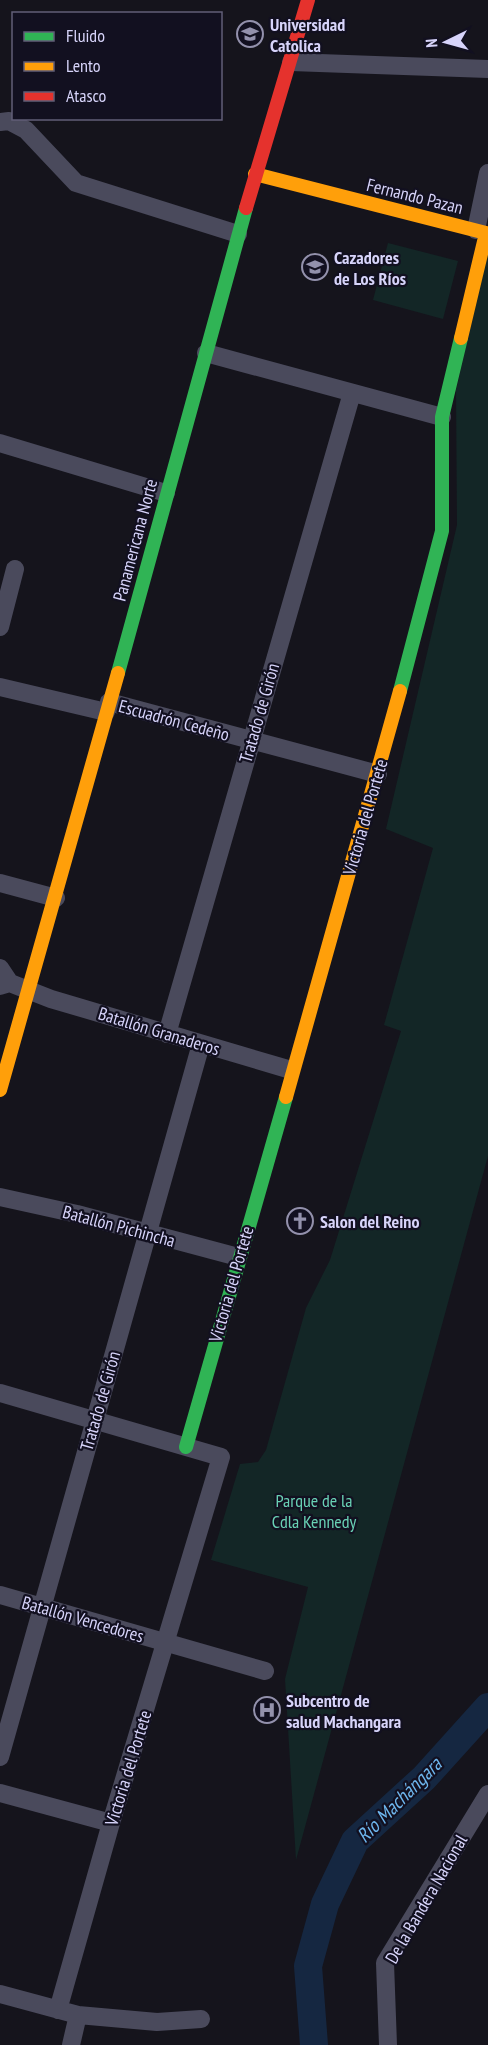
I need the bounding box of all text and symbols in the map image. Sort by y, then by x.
legend [12,12,222,120]
north arrow [416,12,476,72]
place label: Universidad Catolica [270,13,345,57]
school or university icon: Universidad Catolica [235,19,265,49]
text: Fluido [66,24,105,47]
text: N [421,38,441,48]
text: Lento [66,54,101,77]
text: Atasco [66,84,107,107]
street label: Fernando Pazan [364,173,466,219]
place label: Cazadores de Los Ríos [334,246,406,290]
school or university icon: Cazadores de Los Ríos [300,252,330,282]
street label: Panamericana Norte [108,476,162,604]
street label: Tratado de Girón [234,661,284,765]
street label: Escuadrón Cedeño [116,694,232,746]
street label: Victoria del Portete [337,756,393,879]
street label: Batallón Granaderos [95,1002,223,1060]
street label: Batallón Pichincha [60,1200,178,1252]
church icon: Salon del Reino [285,1206,315,1236]
place label: Salon del Reino [320,1210,419,1233]
street label: Victoria del Portete [203,1223,259,1346]
street label: Tratado de Girón [75,1349,125,1453]
park label: Parque de la Cdla Kennedy [272,1489,357,1533]
street label: Batallón Vencedores [19,1591,147,1647]
place label: Subcentro de salud Machangara [286,1689,401,1733]
hospital icon: Subcentro de salud Machangara [252,1695,282,1725]
street label: Victoria del Portete [99,1707,156,1829]
water label: Río Machángara [351,1751,448,1848]
street label: De la Bandera Nacional [380,1830,473,1968]

